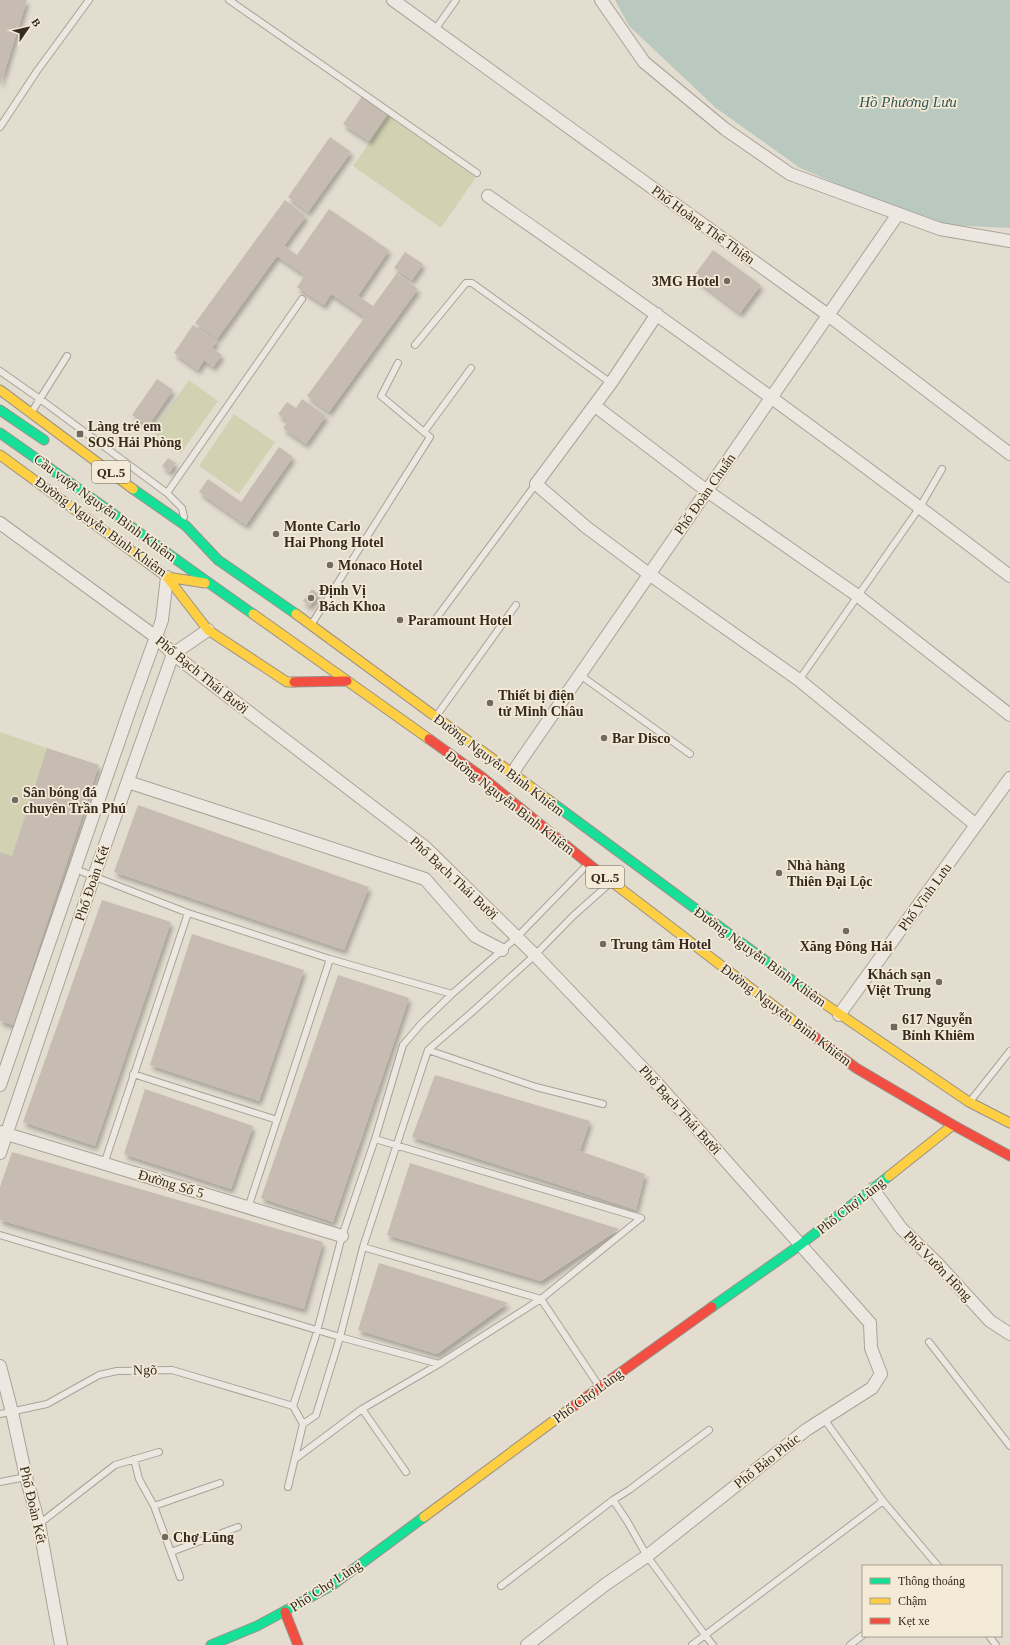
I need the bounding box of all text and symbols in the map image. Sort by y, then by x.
north arrow [8,8,48,48]
text: B [29,16,44,29]
water label: Hồ Phương Lưu [858,94,957,110]
street label: Phố Hoàng Thế Thiện [649,183,757,267]
place label: 3MG Hotel [652,274,719,289]
marker: 3MG Hotel [722,276,732,286]
place label: Làng trẻ em SOS Hải Phòng [88,419,181,450]
marker: Làng trẻ em SOS Hải Phòng [75,429,85,439]
street label: Cầu vượt Nguyễn Bỉnh Khiêm [31,451,179,565]
street label: Phố Đoàn Chuẩn [671,451,739,537]
road number: QL.5 [92,461,130,483]
street label: Đường Nguyễn Bỉnh Khiêm [32,474,170,580]
place label: Monte Carlo Hai Phong Hotel [284,519,384,550]
marker: Monte Carlo Hai Phong Hotel [271,529,281,539]
place label: Monaco Hotel [338,558,422,573]
marker: Monaco Hotel [325,560,335,570]
place label: Định Vị Bách Khoa [319,583,386,614]
marker: Định Vị Bách Khoa [306,593,316,603]
place label: Paramount Hotel [408,613,512,628]
marker: Paramount Hotel [395,615,405,625]
street label: Phố Bạch Thái Bưởi [153,633,251,717]
place label: Thiết bị điện tử Minh Châu [498,688,584,719]
marker: Thiết bị điện tử Minh Châu [485,698,495,708]
street label: Đường Nguyễn Bỉnh Khiêm [431,711,567,819]
place label: Bar Disco [612,731,670,746]
marker: Bar Disco [599,733,609,743]
street label: Đường Nguyễn Bình Khiêm [443,748,577,858]
place label: Sân bóng đá chuyên Trần Phú [23,785,126,816]
marker: Sân bóng đá chuyên Trần Phú [10,795,20,805]
street label: Phố Bạch Thái Bưởi [407,833,501,923]
street label: Phố Đoàn Kết [72,843,112,923]
place label: Nhà hàng Thiên Đại Lộc [787,858,873,889]
street label: Phố Vĩnh Lưu [896,860,954,934]
road number: QL.5 [586,866,624,888]
marker: Nhà hàng Thiên Đại Lộc [774,868,784,878]
street label: Đường Nguyễn Bỉnh Khiêm [691,904,829,1010]
marker: Xăng Đông Hải [841,926,851,936]
place label: Trung tâm Hotel [611,937,711,952]
marker: Trung tâm Hotel [598,939,608,949]
place label: Xăng Đông Hải [800,939,892,954]
street label: Đường Nguyễn Bình Khiêm [718,961,854,1069]
place label: Khách sạn Việt Trung [866,967,931,998]
marker: Khách sạn Việt Trung [934,977,944,987]
place label: 617 Nguyễn Bỉnh Khiêm [902,1012,975,1043]
marker: 617 Nguyễn Bỉnh Khiêm [889,1022,899,1032]
street label: Phố Bạch Thái Bưởi [636,1062,724,1158]
street label: Đường Số 5 [136,1167,206,1201]
street label: Phố Chợ Lũng [814,1175,888,1237]
street label: Phố Vườn Hồng [901,1228,975,1304]
street label: Ngõ [133,1362,157,1378]
street label: Phố Chợ Lũng [550,1366,626,1426]
street label: Phố Bảo Phúc [731,1431,803,1491]
street label: Phố Đoàn Kết [17,1465,49,1545]
place label: Chợ Lũng [173,1530,234,1545]
marker: Chợ Lũng [160,1532,170,1542]
street label: Phố Chợ Lũng [287,1557,365,1615]
legend [862,1565,1002,1637]
text: Thông thoáng [898,1574,965,1588]
text: Chậm [898,1594,927,1608]
text: Kẹt xe [898,1614,930,1628]

